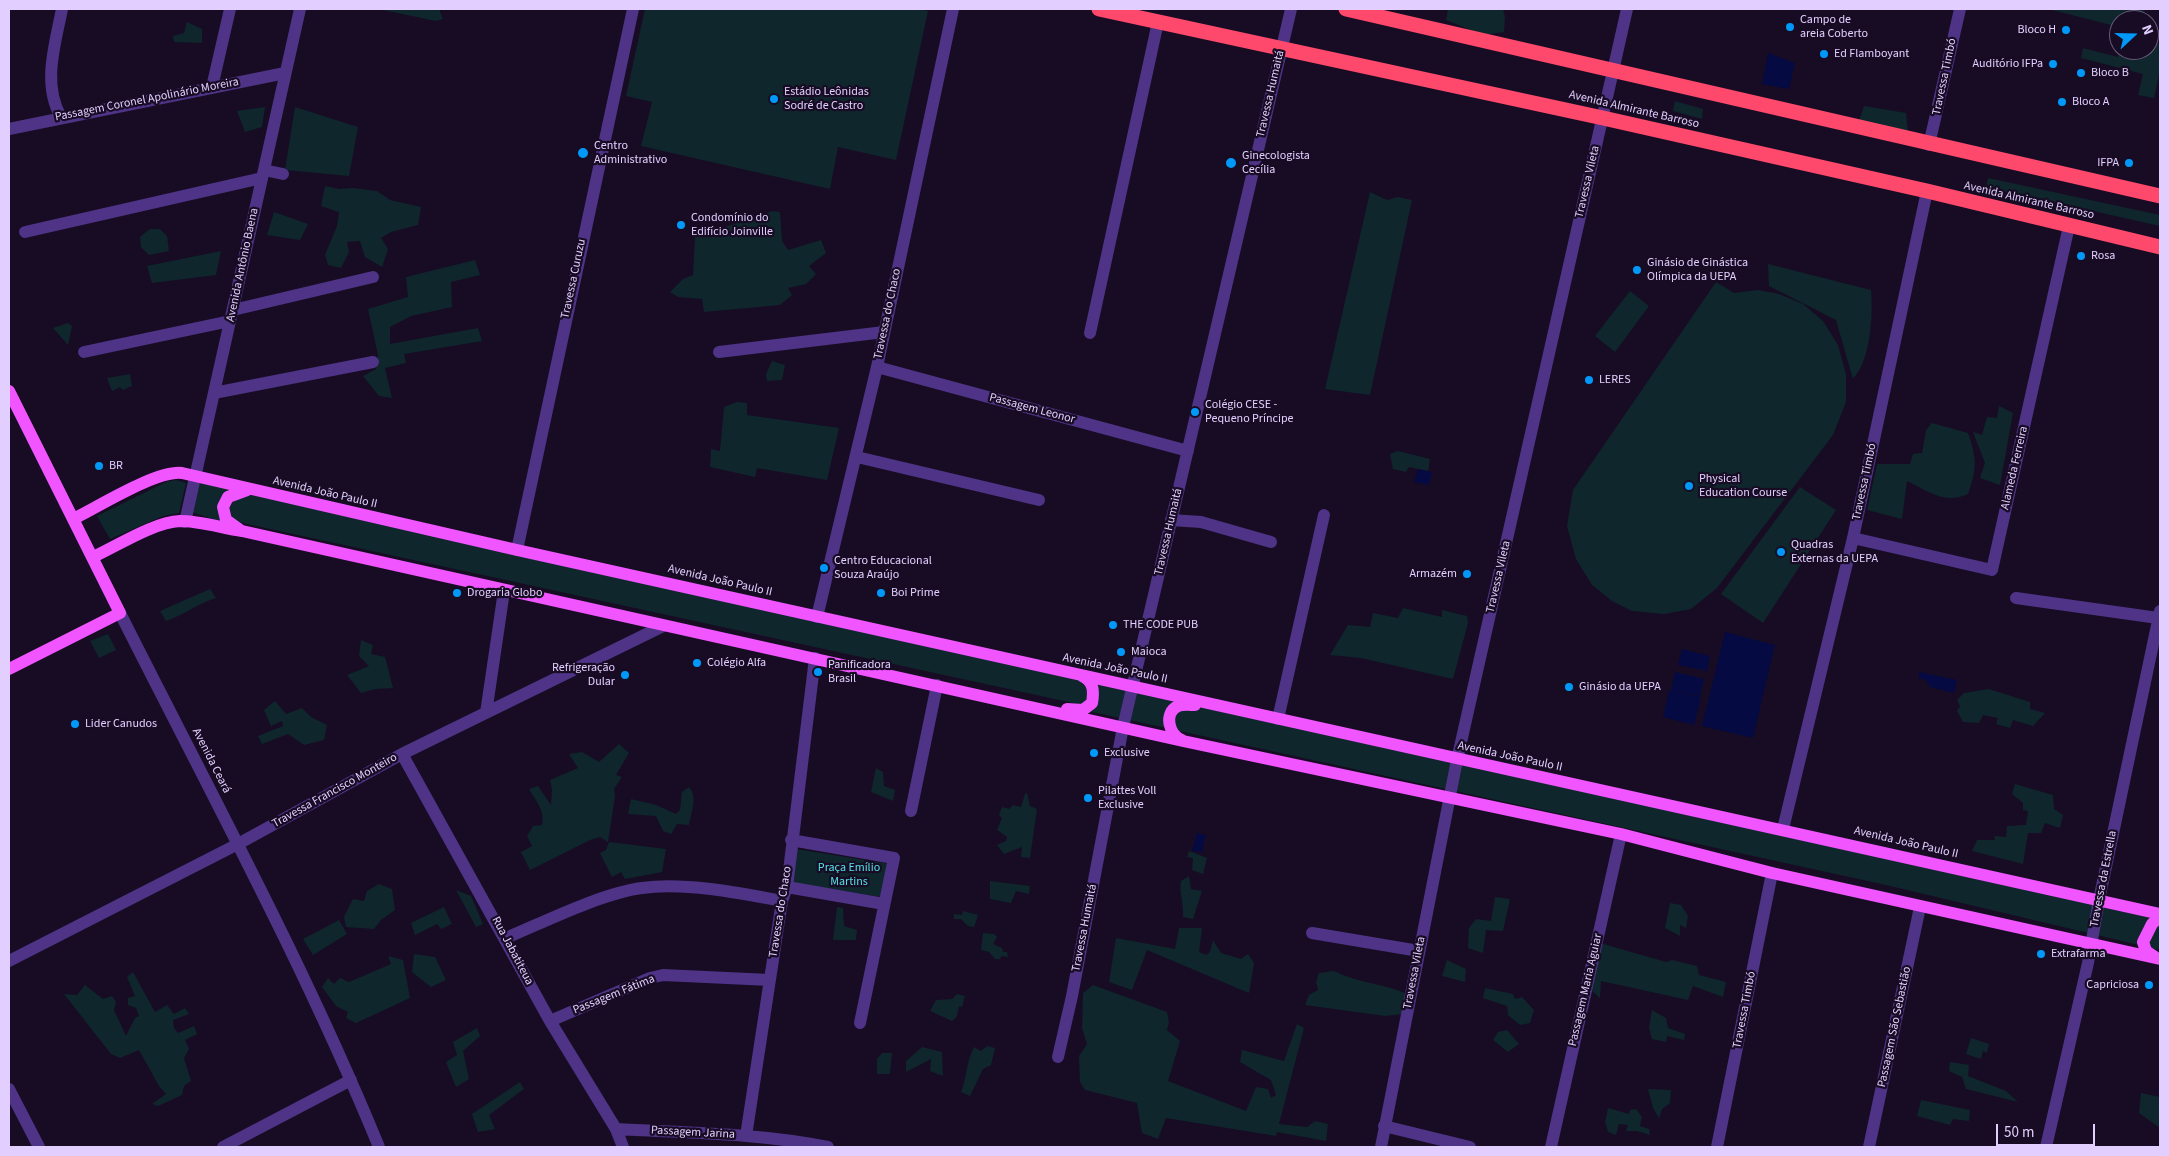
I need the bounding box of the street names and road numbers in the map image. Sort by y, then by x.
street label: Travessa Timbó [1930,37,1960,117]
street label: Travessa Humaitá [1254,49,1288,139]
street label: Passagem Coronel Apolinário Moreira [54,75,240,125]
street label: Avenida Almirante Barroso [1568,88,1700,132]
street label: Travessa Vileta [1573,144,1603,220]
street label: Avenida Almirante Barroso [1963,179,2095,223]
street label: Avenida Antônio Baena [224,207,262,323]
street label: Travessa Curuzu [559,238,589,320]
street label: Travessa do Chaco [871,267,905,361]
street label: Passagem Leonor [988,391,1076,427]
street label: Alameda Ferreira [1998,425,2032,511]
street label: Travessa Timbó [1850,442,1880,522]
street label: Avenida João Paulo II [271,474,379,512]
street label: Travessa Humaitá [1152,487,1186,577]
street label: Travessa Vileta [1484,539,1514,615]
street label: Avenida João Paulo II [666,562,774,600]
street label: Avenida João Paulo II [1061,651,1169,687]
street label: Avenida Ceará [188,726,234,796]
street label: Avenida João Paulo II [1456,739,1564,775]
street label: Travessa Francisco Monteiro [270,751,400,831]
street label: Avenida João Paulo II [1852,824,1960,862]
street label: Travessa da Estrella [2088,829,2120,929]
street label: Travessa do Chaco [767,865,795,959]
street label: Travessa Humaitá [1069,883,1101,973]
street label: Rua Jabatiteua [488,914,536,988]
street label: Passagem Maria Aguiar [1566,932,1606,1048]
street label: Travessa Vileta [1401,935,1429,1011]
street label: Passagem São Sebastião [1875,965,1915,1089]
street label: Travessa Timbó [1730,970,1760,1050]
street label: Passagem Fátima [571,972,657,1018]
street label: Passagem Jarina [651,1124,735,1142]

